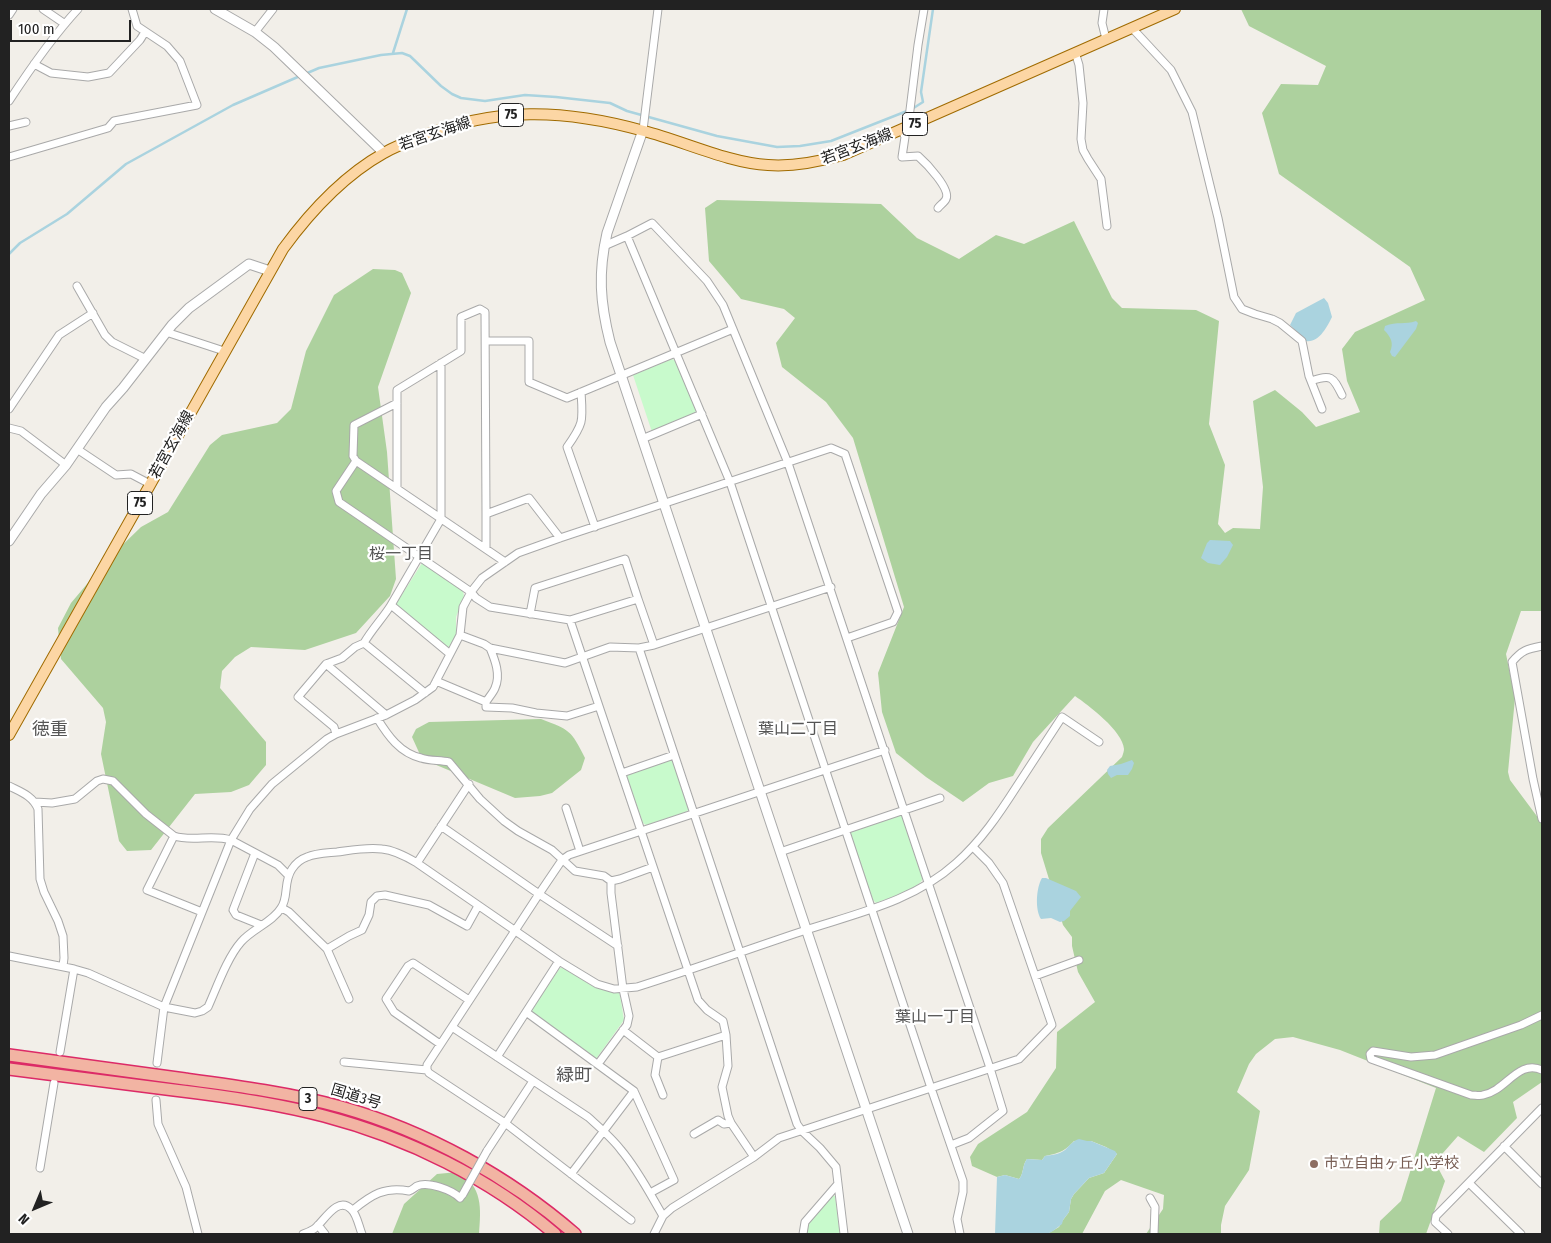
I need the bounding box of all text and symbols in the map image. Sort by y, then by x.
scale bar [12,10,134,42]
text: 100 m [18,20,55,38]
road number: 75 [498,104,524,126]
road number: 75 [902,112,928,136]
street label: 若宮玄海線 [397,113,473,155]
street label: 若宮玄海線 [819,125,895,169]
street label: 若宮玄海線 [146,408,198,482]
road number: 75 [128,492,152,514]
district label: 桜一丁目 [369,545,433,565]
district label: 徳重 [32,719,68,741]
district label: 葉山二丁目 [758,720,838,740]
district label: 葉山一丁目 [895,1008,975,1028]
district label: 緑町 [556,1065,592,1087]
street label: 国道3号 [329,1081,383,1113]
road number: 3 [299,1088,317,1110]
place label: 市立自由ヶ丘小学校 [1324,1155,1459,1173]
marker: 市立自由ヶ丘小学校 [1308,1158,1320,1170]
north arrow [10,1183,60,1233]
text: N [15,1210,33,1228]

